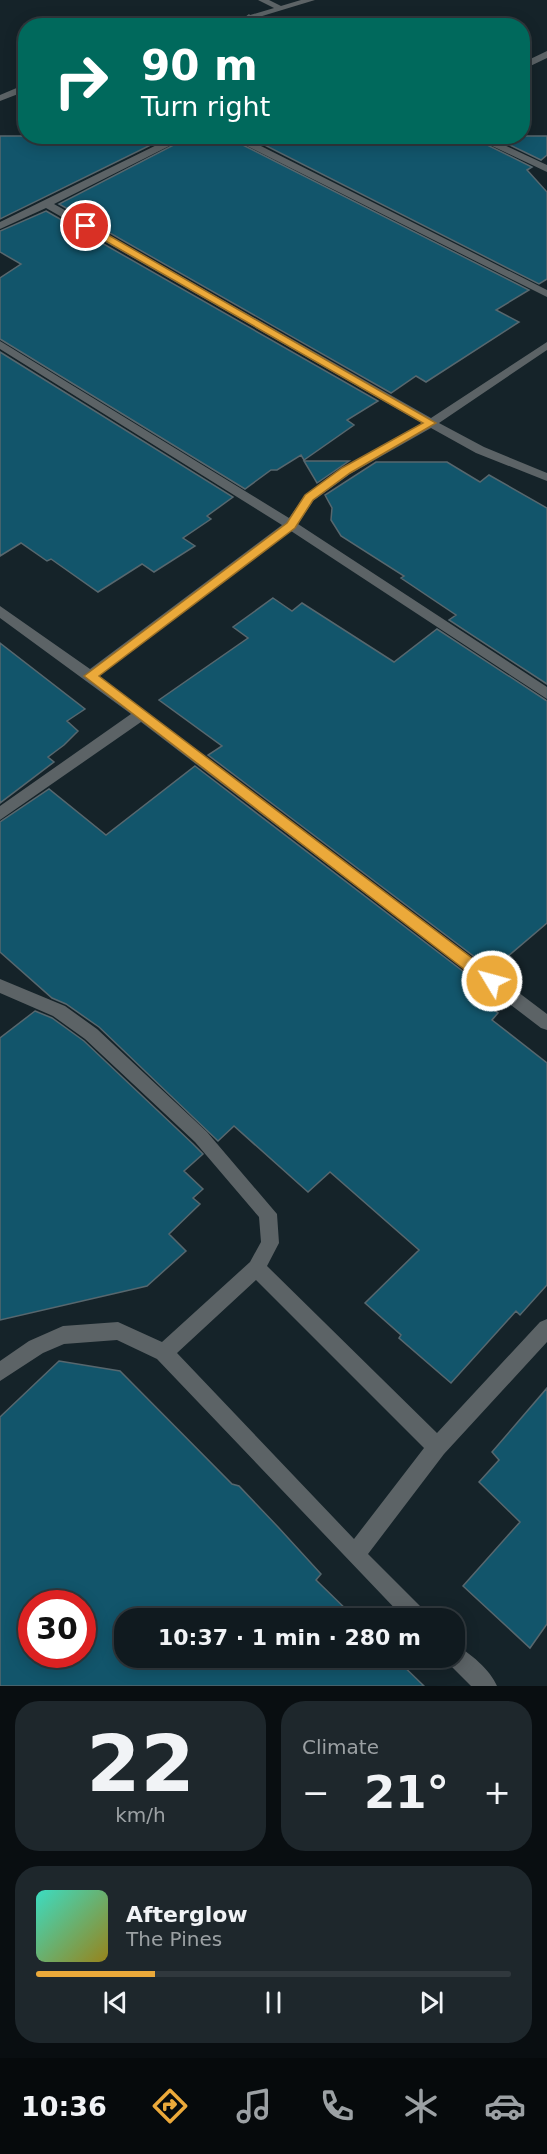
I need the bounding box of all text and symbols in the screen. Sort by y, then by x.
text: 90 m [141,41,258,90]
icon: right [42,42,120,120]
text: Turn right [141,91,270,122]
pin [60,200,111,251]
icon: arrive [69,209,102,242]
position arrow [460,949,524,1013]
speed limit sign: 30 [18,1590,96,1668]
text: 10:37 · 1 min · 280 m [158,1625,421,1650]
text: 22 [86,1719,195,1809]
text: Climate [302,1735,379,1759]
text: 21° [364,1766,449,1819]
text: − [302,1773,330,1812]
text: + [483,1773,511,1812]
text: km/h [115,1803,166,1827]
text: Afterglow [126,1902,248,1927]
text: The Pines [126,1927,222,1951]
icon: previous [99,1986,132,2019]
icon: pause [257,1986,290,2019]
icon: next [415,1986,448,2019]
icon: directions [149,2085,191,2127]
icon: music [233,2085,275,2127]
icon: phone [316,2085,358,2127]
icon: climate [400,2085,442,2127]
icon: car [484,2085,526,2127]
text: 10:36 [21,2091,107,2122]

